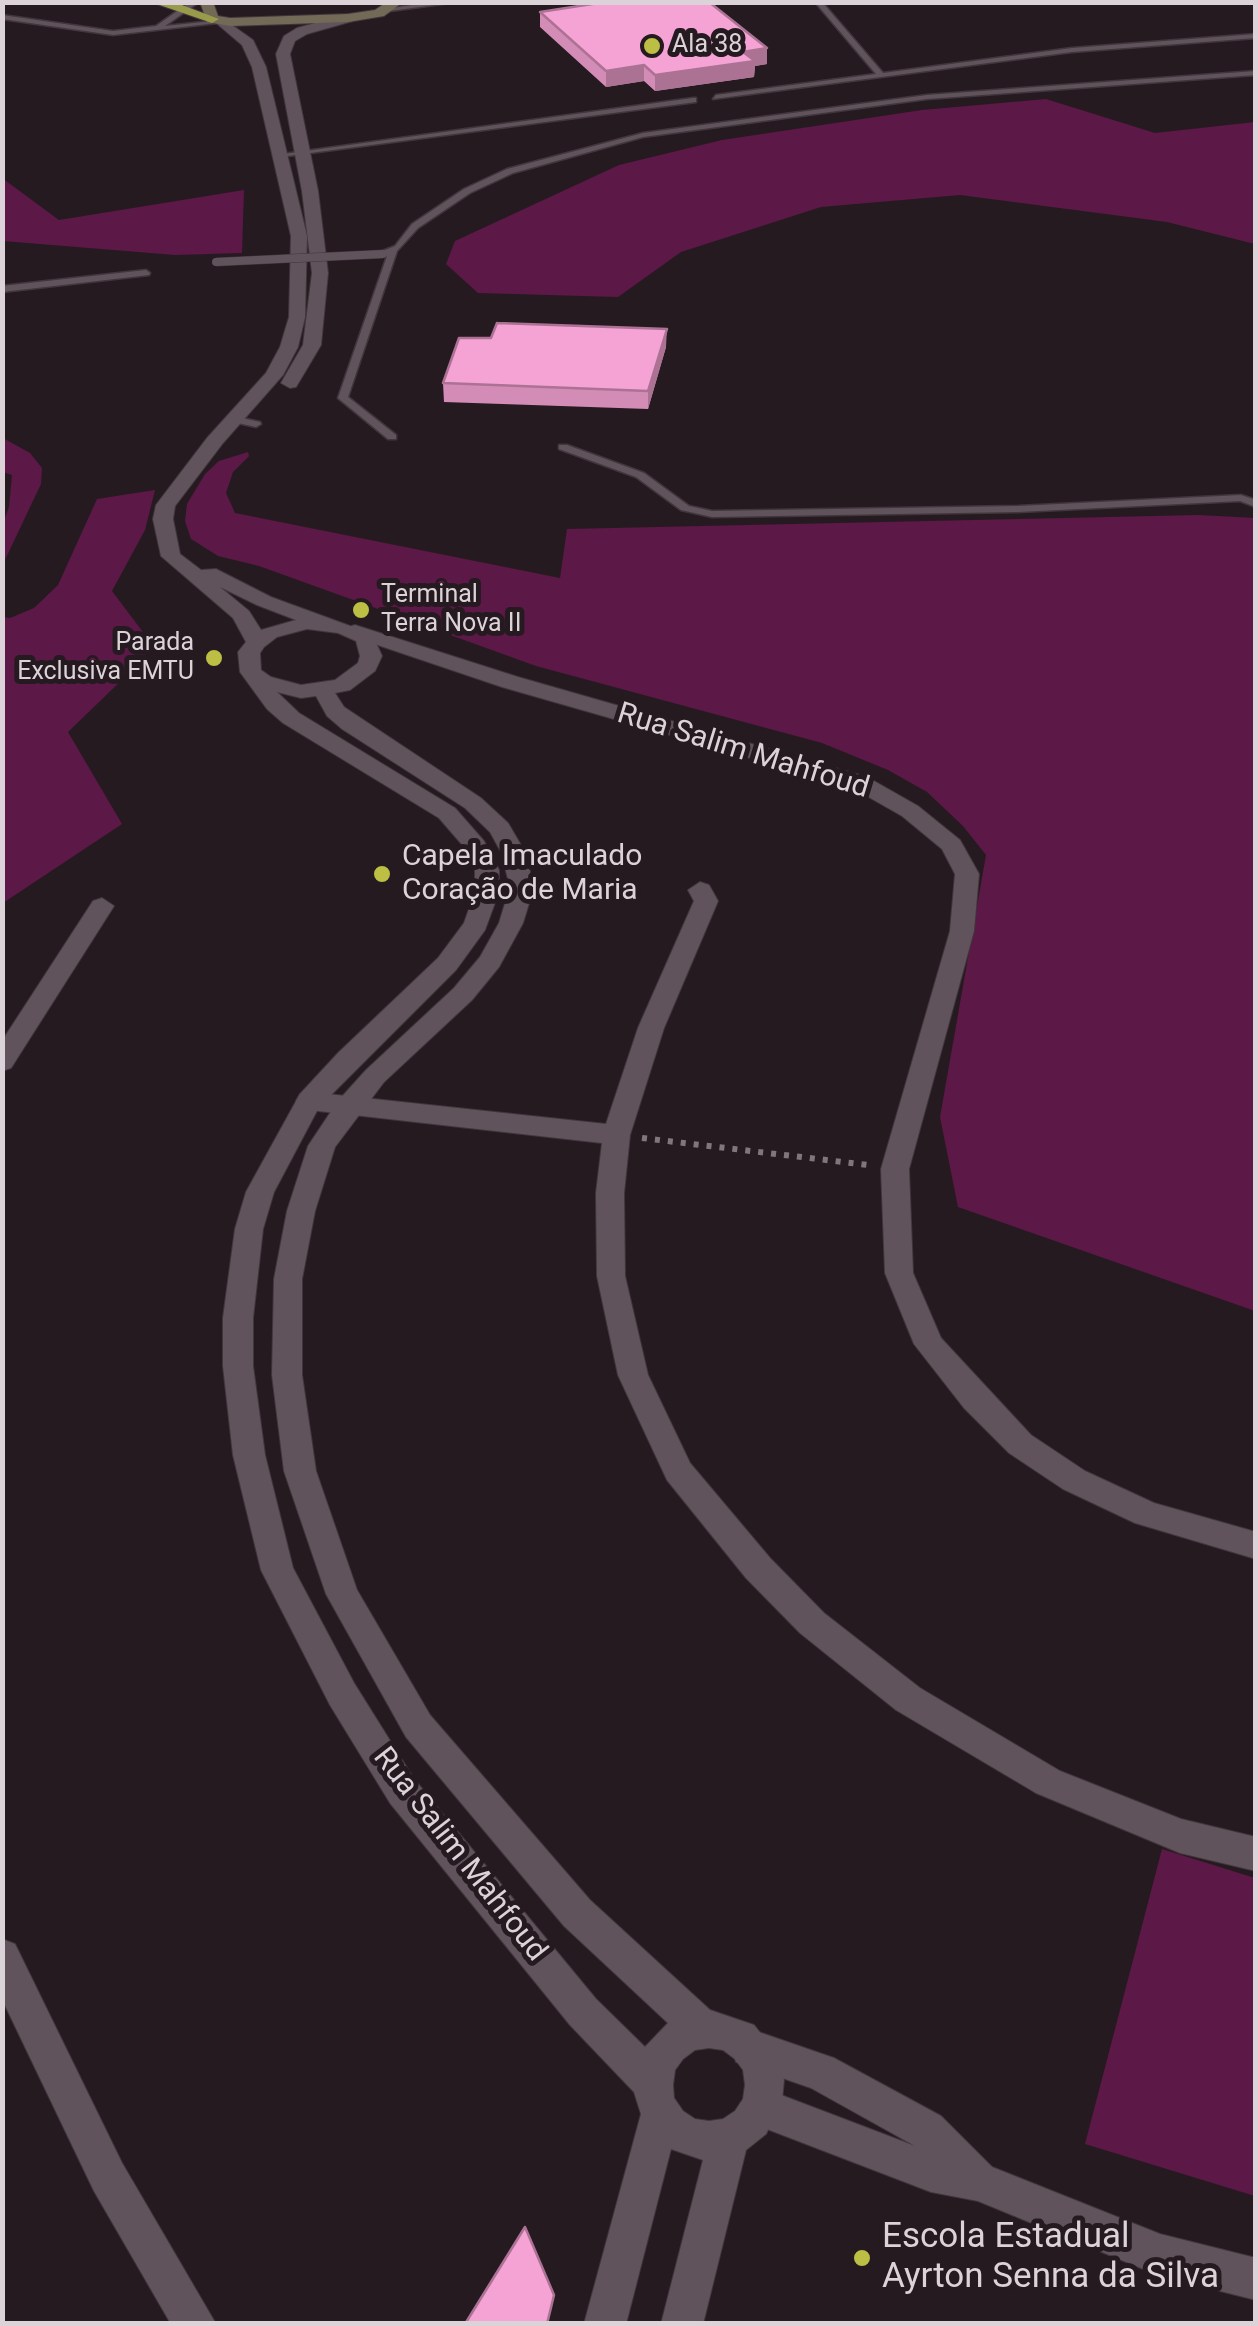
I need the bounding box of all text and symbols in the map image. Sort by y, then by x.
place label: Ala 38 [672,31,742,61]
marker: Ala 38 [641,35,663,57]
place label: Terminal Terra Nova II [381,581,521,640]
marker: Terminal Terra Nova II [350,599,372,621]
place label: Parada Exclusiva EMTU [17,629,194,688]
marker: Parada Exclusiva EMTU [203,647,225,669]
street label: Rua Salim Mahfoud [613,697,873,807]
place label: Capela Imaculado Coração de Maria [402,839,642,910]
marker: Capela Imaculado Coração de Maria [371,863,393,885]
street label: Rua Salim Mahfoud [364,1741,554,1969]
place label: Escola Estadual Ayrton Senna da Silva [882,2217,1219,2299]
marker: Escola Estadual Ayrton Senna da Silva [851,2247,873,2269]

